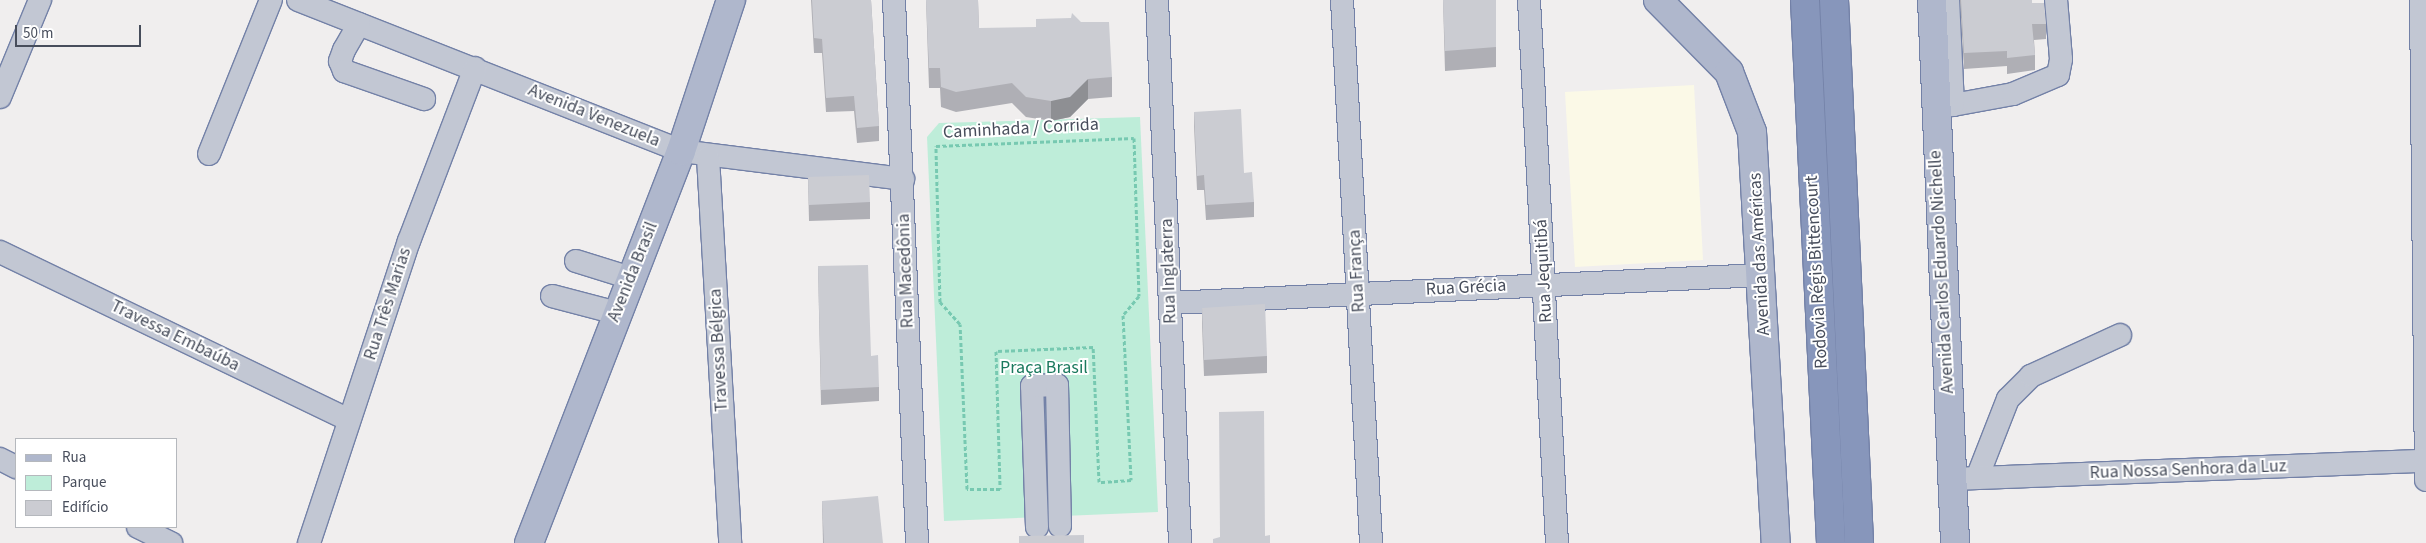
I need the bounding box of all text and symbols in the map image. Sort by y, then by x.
scale bar [18,15,144,47]
text: 50 m [23,23,53,44]
street label: Avenida Venezuela [525,80,663,152]
street label: Caminhada / Corrida [943,114,1099,144]
street label: Avenida Carlos Eduardo Nichelle [1925,150,1959,394]
street label: Avenida das Américas [1745,172,1775,336]
street label: Rodovia Régis Bittencourt [1801,175,1833,369]
street label: Rua Macedônia [893,213,919,329]
street label: Rua Inglaterra [1156,218,1182,324]
street label: Avenida Brasil [603,219,663,325]
street label: Rua Jequitibá [1530,219,1558,323]
street label: Rua França [1344,229,1370,313]
street label: Rua Três Marias [360,245,416,363]
street label: Rua Grécia [1425,275,1507,301]
street label: Travessa Bélgica [705,288,733,412]
street label: Travessa Embaúba [107,296,243,376]
park label: Praça Brasil [1000,357,1088,379]
legend [15,438,178,528]
text: Rua [62,447,86,468]
street label: Rua Nossa Senhora da Luz [2089,456,2287,484]
text: Parque [62,472,106,493]
text: Edifício [62,497,109,518]

